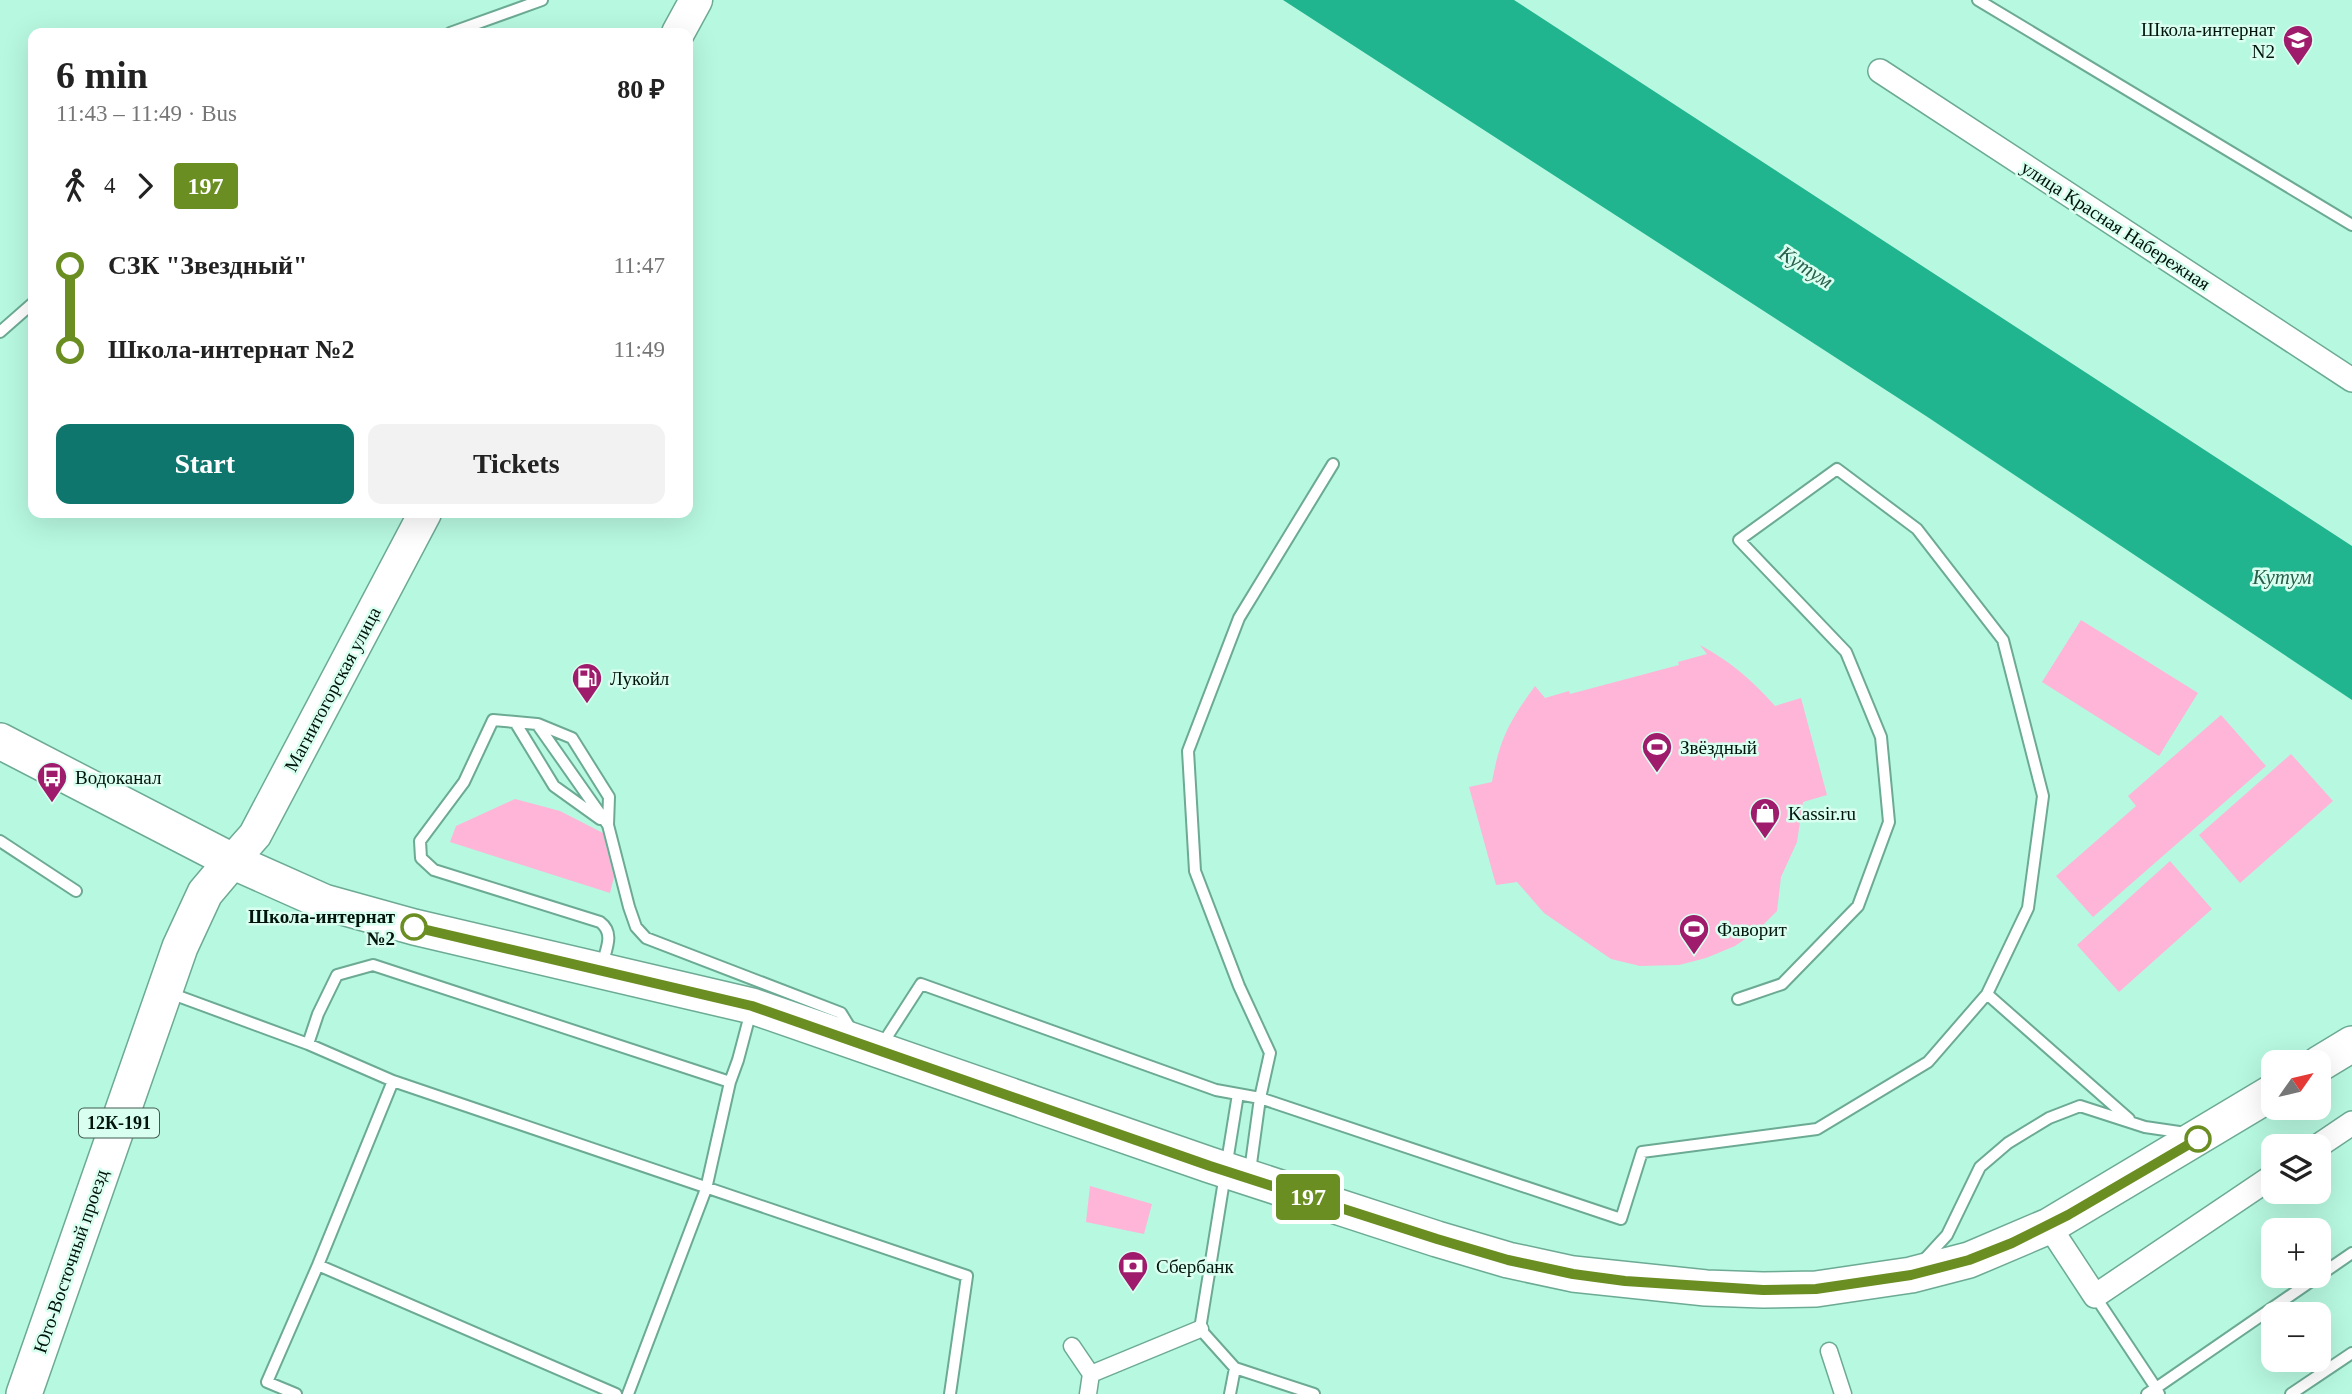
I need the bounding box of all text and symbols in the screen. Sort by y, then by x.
place label: Школа-интернат N2 [2141,19,2276,62]
school or university icon: Школа-интернат N2 [2281,23,2315,67]
text: 6 min [56,54,148,96]
text: 80 ₽ [617,75,665,104]
text: 11:43 – 11:49 · Bus [56,101,237,126]
street label: улица Красная Набережная [2017,156,2214,295]
icon: walk [56,167,94,205]
icon: forward [126,167,164,205]
text: 4 [104,173,116,198]
text: 197 [188,173,224,199]
water label: Кутум [1774,240,1837,293]
text: СЗК "Звездный" [108,251,307,280]
text: 11:47 [613,253,665,278]
text: Школа-интернат №2 [108,335,355,364]
text: 11:49 [613,337,665,362]
button: Start [56,424,354,504]
button: Tickets [368,424,665,504]
water label: Кутум [2251,565,2312,589]
street label: Магнитогорская улица [280,603,385,775]
fuel station icon: Лукойл [570,661,604,705]
place label: Лукойл [610,668,670,689]
sports icon: Звёздный [1640,730,1674,774]
place label: Звёздный [1680,737,1757,758]
bus stop icon: Водоканал [35,760,69,804]
place label: Водоканал [75,767,162,788]
shop icon: Kassir.ru [1748,796,1782,840]
place label: Kassir.ru [1788,803,1857,824]
place label: Школа-интернат №2 [248,906,396,949]
sports icon: Фаворит [1677,912,1711,956]
marker: Школа-интернат №2 [401,914,427,940]
place label: Фаворит [1717,919,1787,940]
north arrow [2261,1050,2331,1120]
map controls [2261,1050,2331,1372]
road number: 12К-191 [79,1108,159,1138]
unlabelled marker [2185,1126,2211,1152]
button: layers [2261,1134,2331,1204]
street label: Юго-Восточный проезд [29,1166,112,1356]
line badge: 197 [1268,1174,1348,1220]
text: 197 [1290,1184,1326,1210]
button: + [2261,1218,2331,1288]
bank icon: Сбербанк [1116,1249,1150,1293]
place label: Сбербанк [1156,1256,1235,1277]
button: − [2261,1302,2331,1372]

